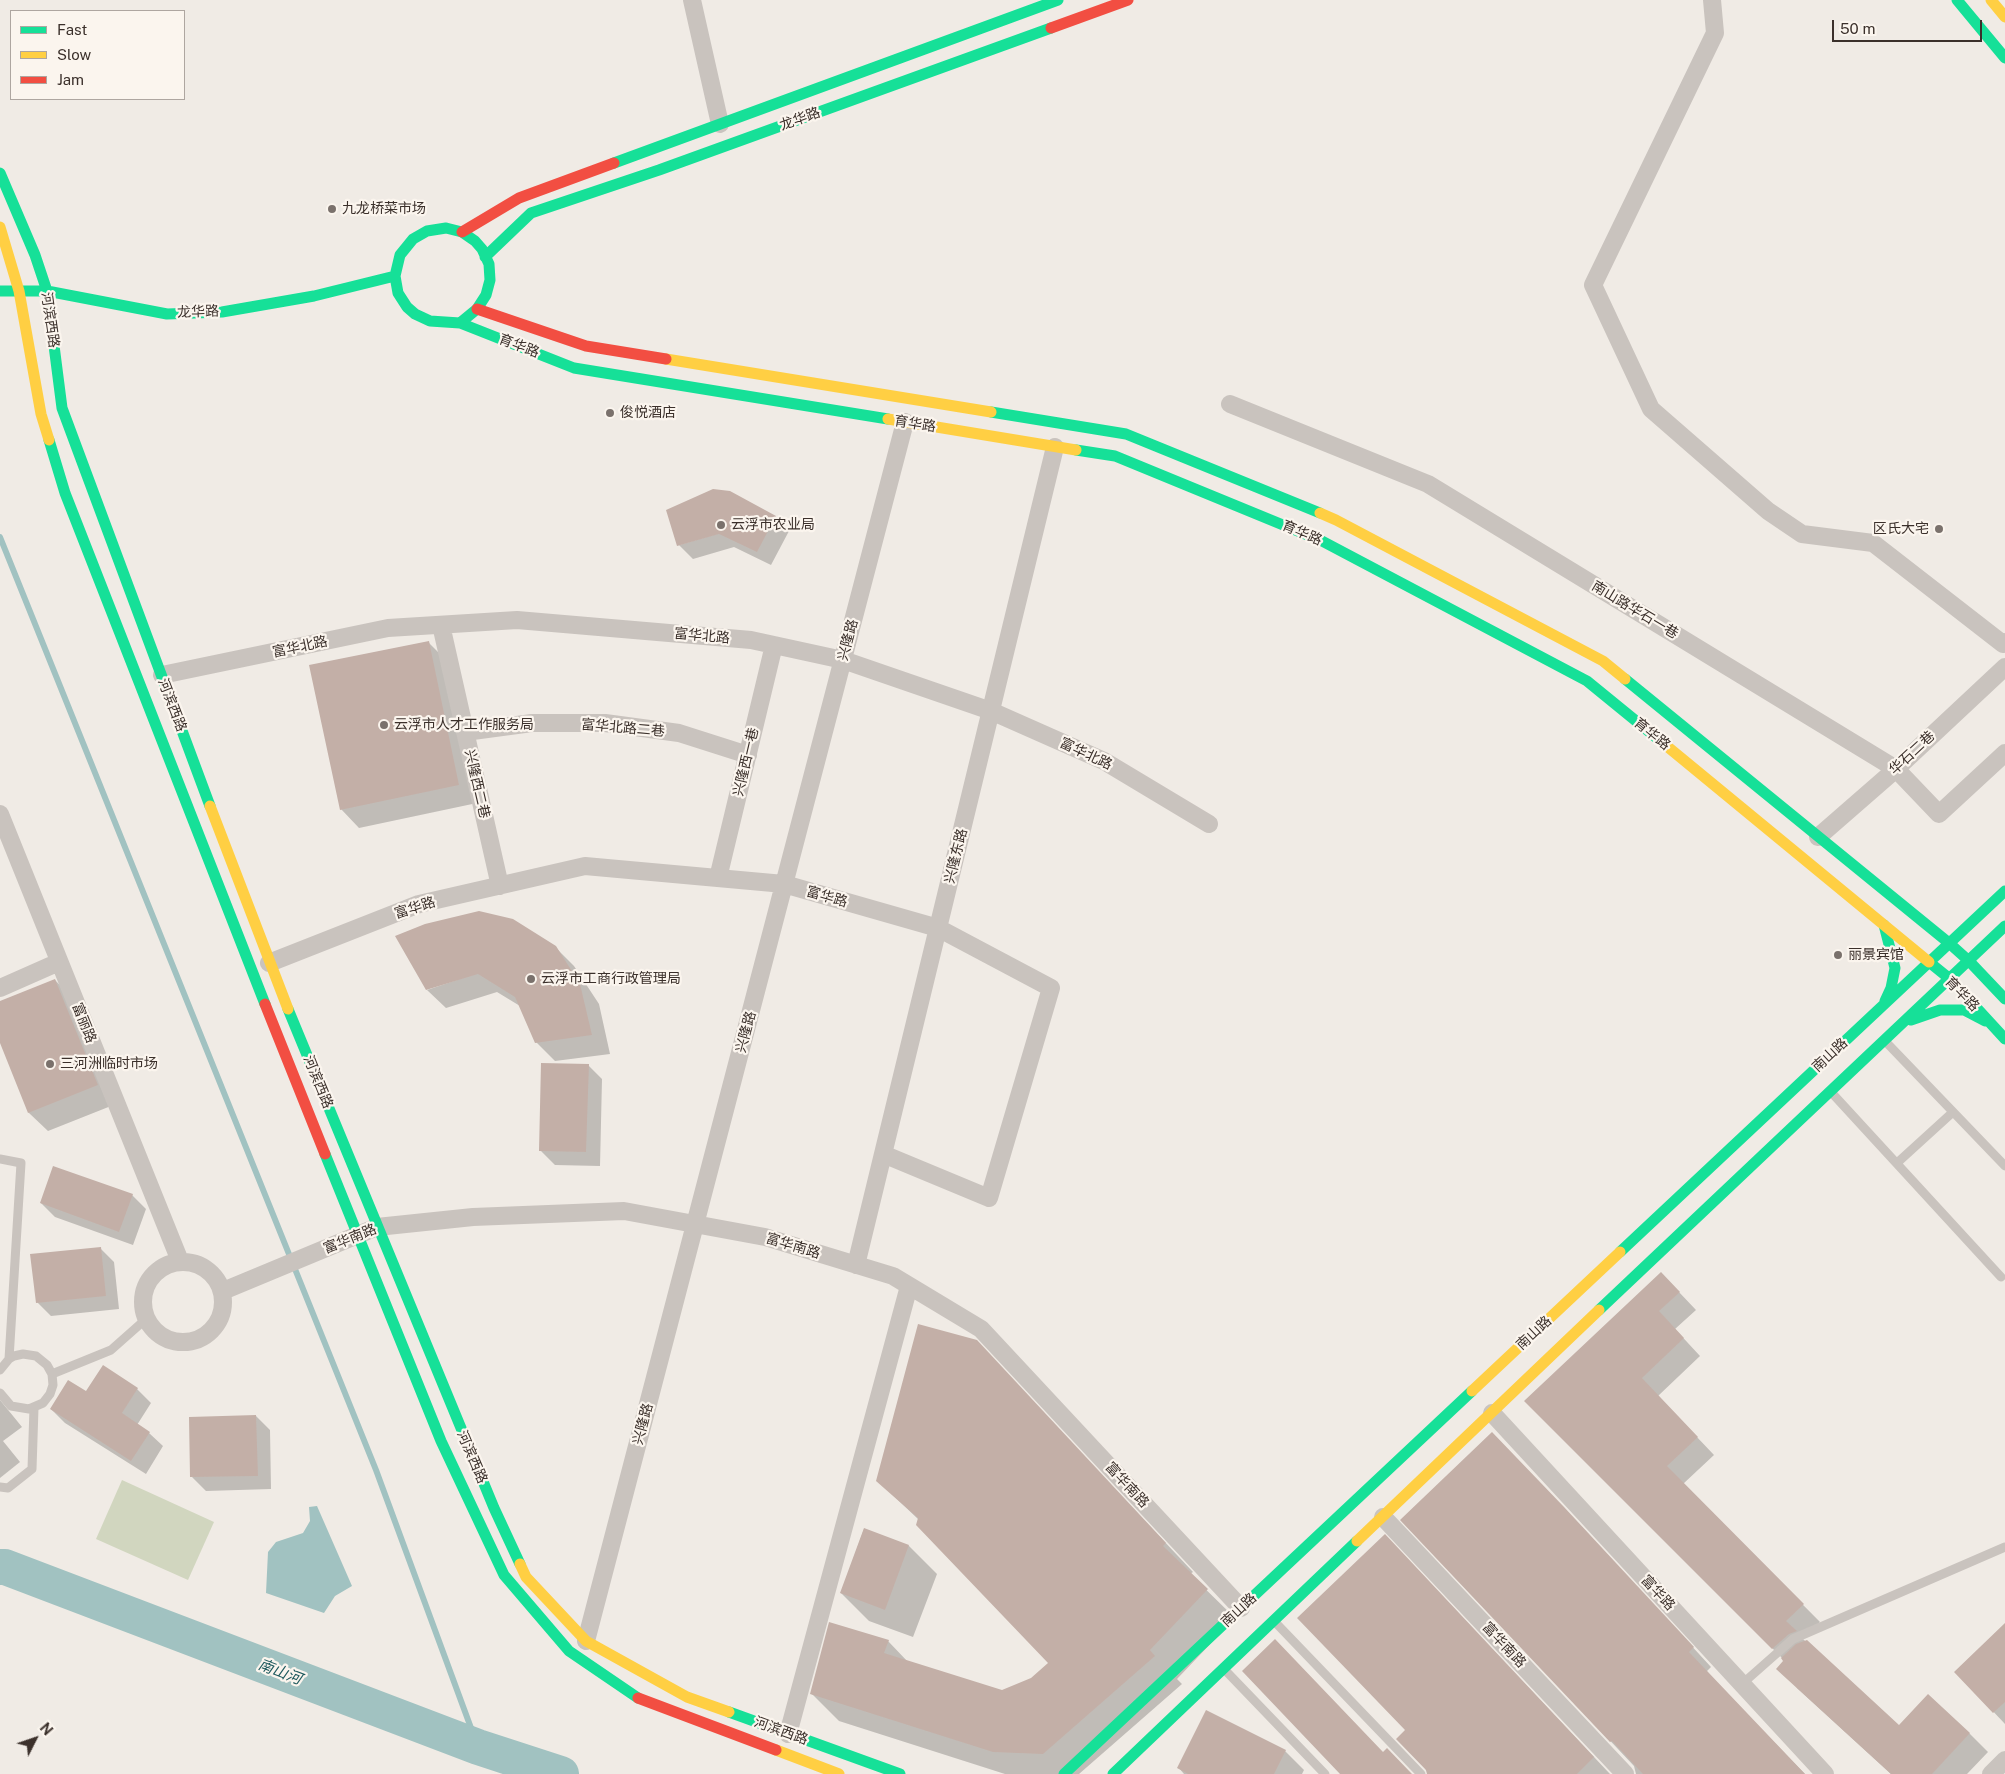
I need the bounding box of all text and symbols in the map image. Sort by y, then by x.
legend [10,10,185,100]
scale bar [1835,10,1985,42]
text: 50 m [1840,20,1875,37]
text: Fast [57,21,87,38]
text: Slow [57,46,91,63]
text: Jam [57,71,84,88]
street label: 龙华路 [777,104,823,134]
place label: 九龙桥菜市场 [342,201,426,217]
marker: 九龙桥菜市场 [326,203,338,215]
street label: 河滨西路 [38,291,62,349]
street label: 龙华路 [177,303,219,321]
street label: 育华路 [496,331,542,361]
place label: 俊悦酒店 [620,405,676,421]
marker: 俊悦酒店 [604,407,616,419]
street label: 育华路 [893,412,937,436]
place label: 云浮市农业局 [731,517,815,533]
street label: 育华路 [1279,517,1325,549]
marker: 云浮市农业局 [715,519,727,531]
place label: 区氏大宅 [1873,521,1929,537]
marker: 区氏大宅 [1933,523,1945,535]
street label: 南山路华石一巷 [1589,578,1681,642]
street label: 兴隆路 [834,618,862,662]
street label: 富华北路 [673,625,731,647]
street label: 富华北路 [271,633,329,661]
street label: 河滨西路 [154,676,190,734]
street label: 育华路 [1630,714,1674,754]
street label: 富华北路二巷 [580,716,666,740]
place label: 云浮市人才工作服务局 [394,717,534,733]
marker: 云浮市人才工作服务局 [378,719,390,731]
street label: 兴隆西一巷 [730,726,762,798]
street label: 华石二巷 [1886,728,1938,778]
street label: 富华北路 [1057,735,1115,773]
street label: 兴隆西二巷 [461,748,493,820]
street label: 兴隆东路 [941,827,971,885]
street label: 富华路 [804,883,850,911]
street label: 富华路 [392,894,438,922]
place label: 丽景宾馆 [1848,947,1904,963]
marker: 丽景宾馆 [1832,949,1844,961]
place label: 云浮市工商行政管理局 [541,971,681,987]
marker: 云浮市工商行政管理局 [525,973,537,985]
street label: 育华路 [1941,973,1983,1015]
street label: 富丽路 [68,1000,100,1046]
street label: 兴隆路 [732,1010,760,1054]
street label: 南山路 [1809,1035,1851,1075]
street label: 河滨西路 [300,1053,336,1111]
place label: 三河洲临时市场 [60,1056,158,1072]
marker: 三河洲临时市场 [44,1058,56,1070]
street label: 富华南路 [321,1221,379,1257]
street label: 富华南路 [764,1230,822,1262]
street label: 南山路 [1513,1313,1555,1353]
street label: 兴隆路 [629,1402,657,1446]
street label: 河滨西路 [453,1428,491,1486]
street label: 富华南路 [1102,1459,1152,1511]
street label: 富华路 [1638,1572,1678,1614]
street label: 南山路 [1218,1590,1260,1630]
street label: 富华南路 [1479,1619,1529,1671]
water label: 南山河 [256,1656,304,1688]
north arrow [10,1714,60,1764]
street label: 河滨西路 [752,1714,810,1748]
text: N [37,1720,56,1739]

